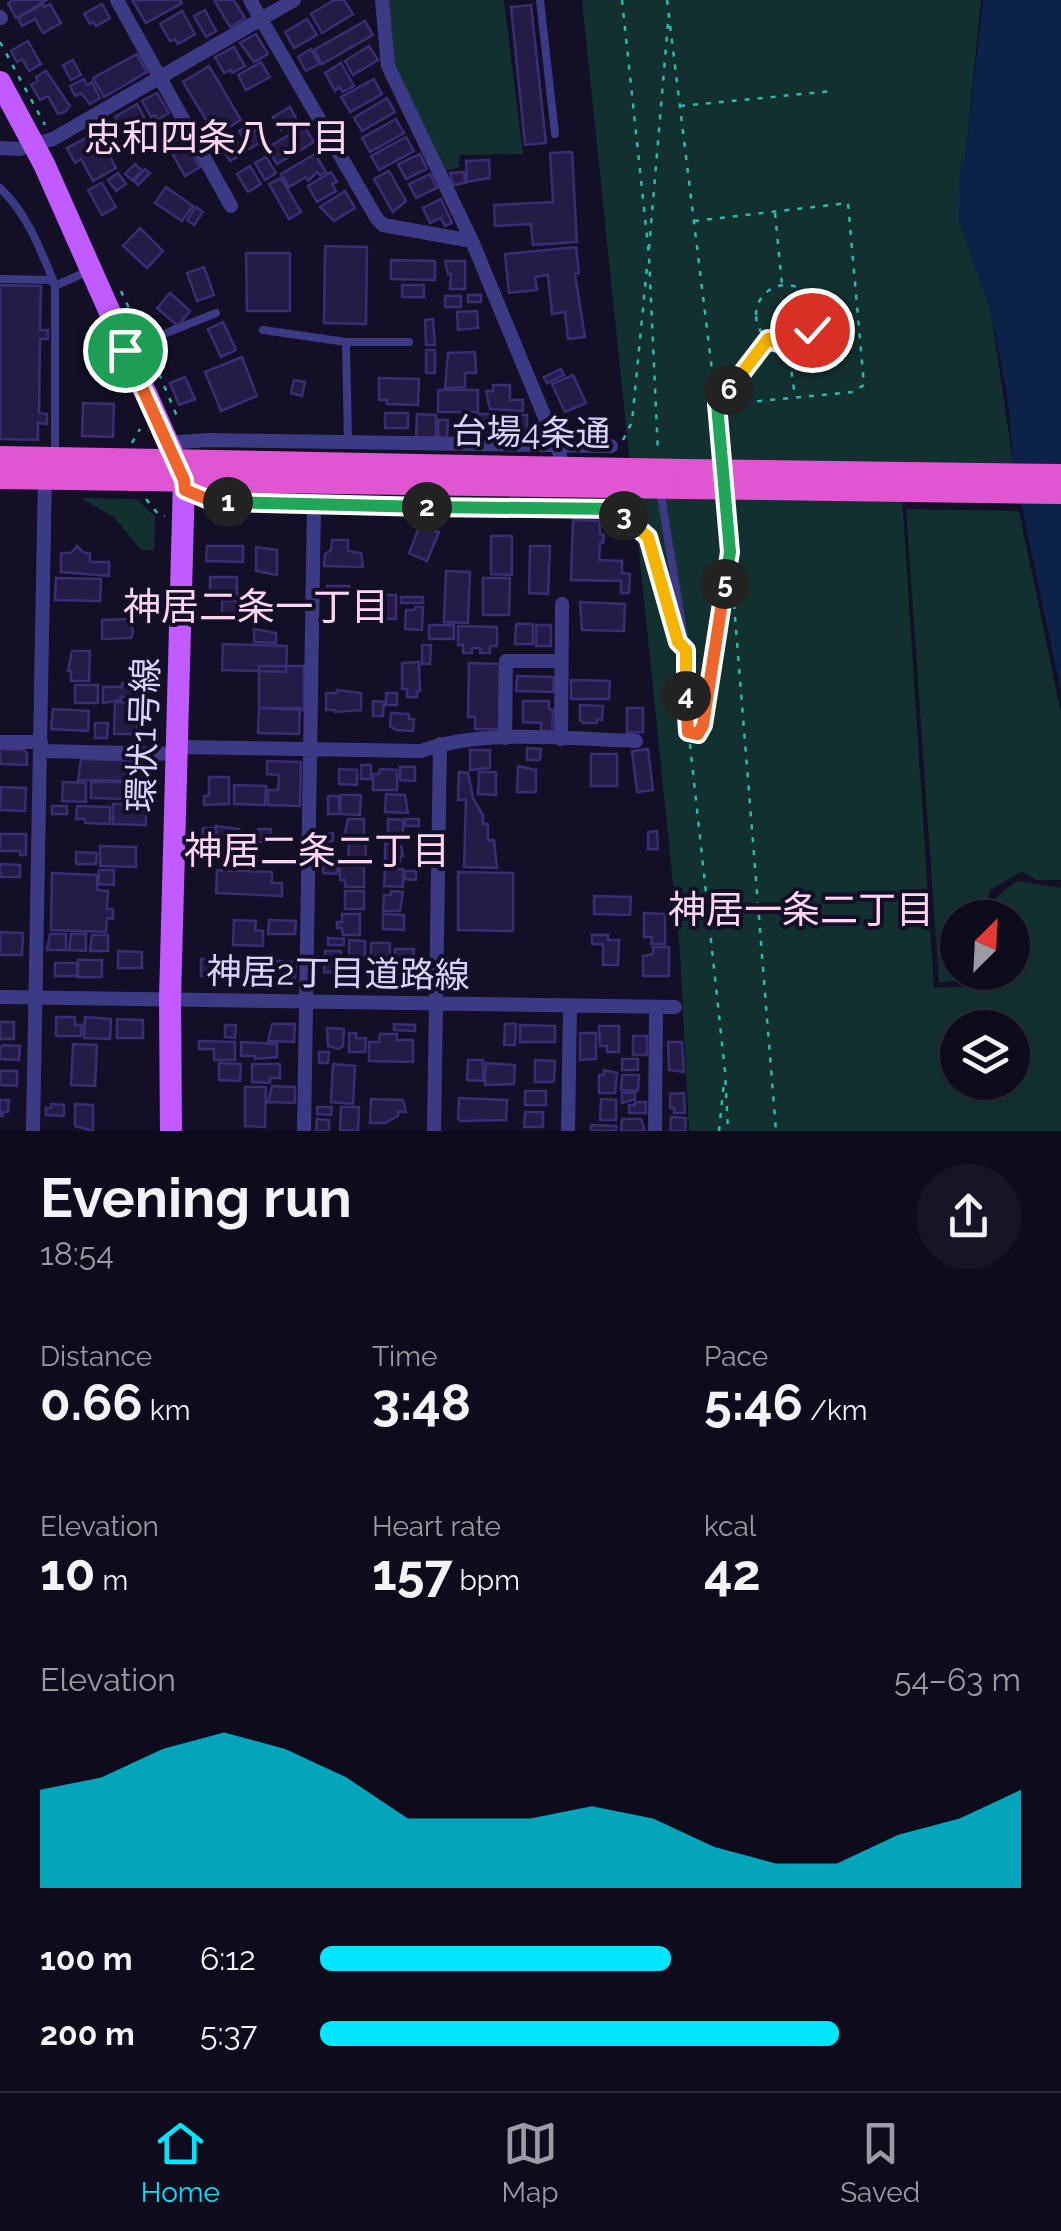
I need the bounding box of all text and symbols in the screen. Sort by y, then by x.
district label: 忠和四条八丁目 [84,115,350,160]
pin [770,288,855,373]
icon: check [785,303,840,358]
pin [83,308,168,393]
icon: arrive [98,323,153,378]
pin: 6 [704,365,754,415]
text: 6 [721,373,738,406]
street label: 台場4条通 [451,410,611,454]
pin: 1 [203,477,253,527]
pin: 2 [402,482,452,532]
text: 1 [221,485,235,518]
text: 2 [419,490,435,523]
pin: 3 [599,491,649,541]
text: 3 [616,499,632,532]
pin: 5 [700,559,750,609]
text: 5 [717,567,733,600]
district label: 神居二条一丁目 [123,584,389,629]
street label: 環状1号線 [120,657,166,813]
pin: 4 [661,671,711,721]
text: 4 [678,679,694,712]
district label: 神居二条二丁目 [184,828,450,873]
district label: 神居一条二丁目 [668,887,934,932]
north arrow [940,900,1030,990]
map controls [940,900,1030,1100]
street label: 神居2丁目道路線 [206,950,470,996]
button: layers [940,1010,1030,1100]
button: share [916,1164,1021,1269]
text: Evening run [40,1165,352,1230]
text: 18:54 [40,1235,114,1272]
text: Distance [40,1340,152,1373]
text: Time [372,1340,437,1373]
text: Pace [704,1340,768,1373]
text: 0.66 [40,1373,143,1432]
text: 3:48 [372,1373,471,1432]
text: 5:46 [704,1373,803,1432]
text: km [143,1394,190,1427]
text: /km [803,1394,868,1427]
text: Elevation [40,1510,159,1543]
text: Heart rate [372,1510,501,1543]
text: kcal [704,1510,756,1543]
text: 10 [40,1543,95,1602]
text: 157 [372,1543,452,1602]
text: 42 [704,1543,761,1602]
text: m [95,1564,128,1597]
text: bpm [452,1564,520,1597]
text: Elevation [40,1661,176,1698]
text: 54–63 m [894,1661,1021,1698]
text: 100 m [40,1940,133,1977]
text: 6:12 [200,1940,256,1977]
text: 200 m [40,2015,135,2052]
text: 5:37 [200,2015,258,2052]
tab: Home [141,2116,220,2209]
tab: Map [502,2116,559,2209]
tab: Saved [840,2116,920,2209]

